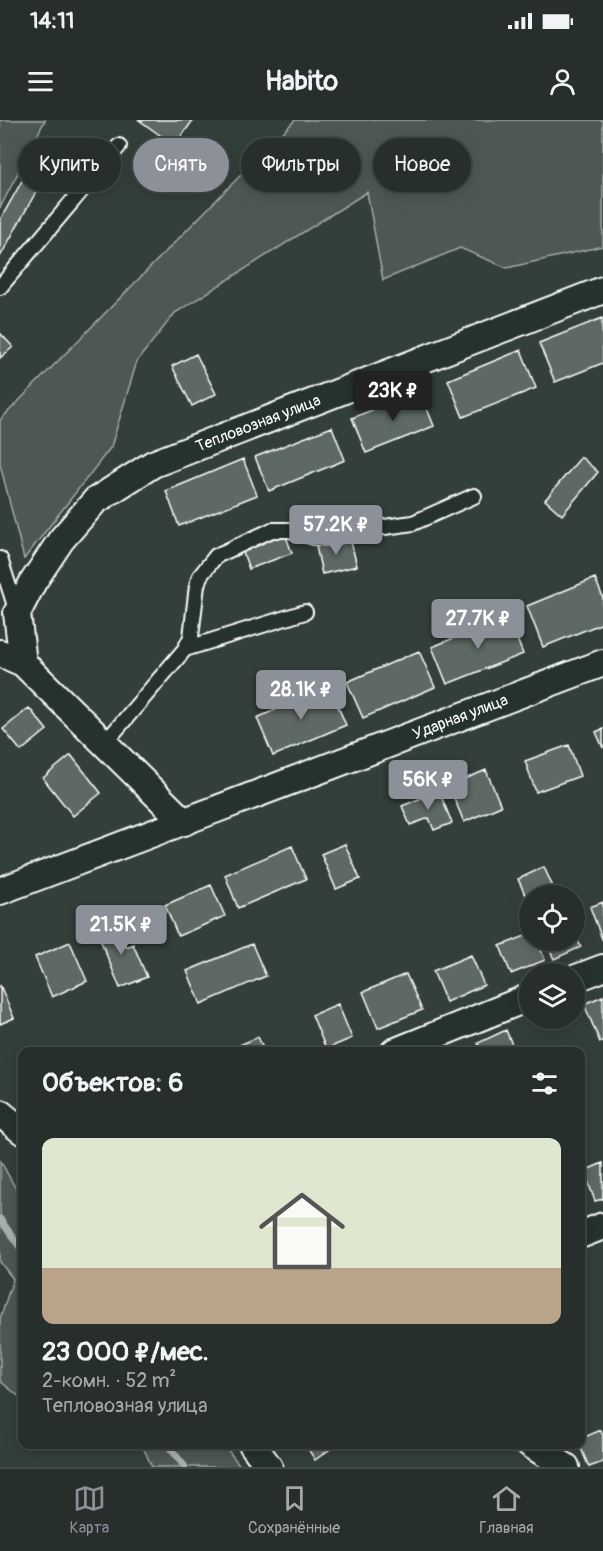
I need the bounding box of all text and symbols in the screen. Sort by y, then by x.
text: 14:11 [30,7,74,35]
icon: menu [24,65,57,98]
text: Habito [265,65,338,98]
icon: person [546,65,579,98]
chip: Купить [18,138,121,192]
chip: Снять [133,138,229,192]
chip: Фильтры [241,138,361,192]
chip: Новое [373,138,471,192]
pin: 23K ₽ [351,371,435,422]
text: 23K ₽ [368,378,418,403]
street label: Тепловозная улица [193,390,324,457]
pin: 57.2K ₽ [281,505,391,556]
text: 57.2K ₽ [303,512,369,537]
pin: 27.7K ₽ [423,599,533,650]
text: 27.7K ₽ [445,606,511,631]
pin: 28.1K ₽ [246,670,356,721]
text: 28.1K ₽ [270,677,332,702]
street label: Ударная улица [410,690,511,744]
pin: 56K ₽ [386,760,470,811]
text: 56K ₽ [403,767,453,792]
map controls [519,885,585,1029]
button: locate [519,885,585,951]
pin: 21.5K ₽ [66,905,176,956]
text: 21.5K ₽ [90,912,152,937]
button: layers [519,963,585,1029]
text: Объектов: 6 [42,1067,183,1099]
icon: filters [528,1067,561,1100]
icon: home [248,1177,356,1285]
text: 23 000 ₽/мес. [42,1336,209,1368]
text: 2-комн. · 52 m² [42,1368,176,1393]
text: Тепловозная улица [42,1393,207,1418]
tab: Карта [69,1482,109,1538]
tab: Сохранённые [248,1482,340,1538]
tab: Главная [479,1482,534,1538]

